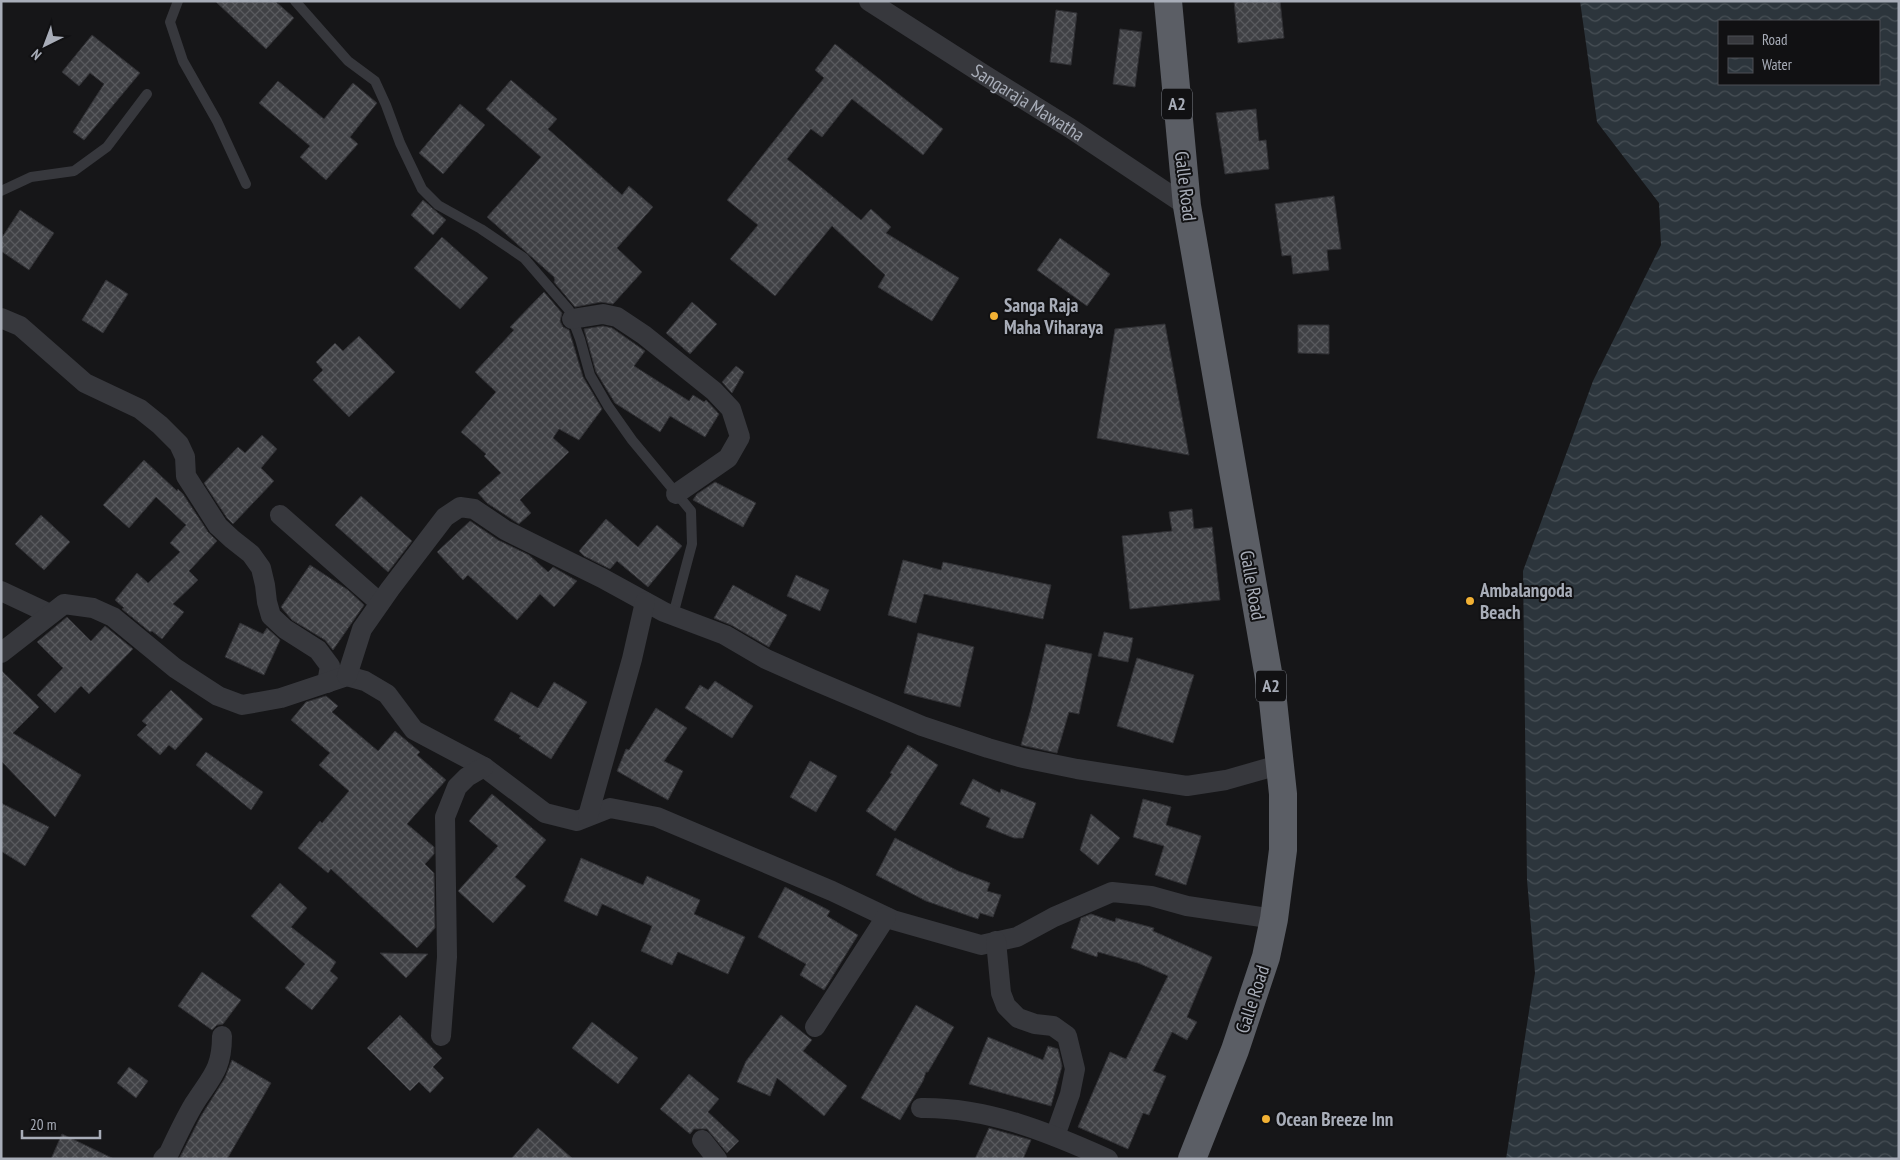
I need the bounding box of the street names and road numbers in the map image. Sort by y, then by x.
street label: Sangaraja Mawatha [968,58,1089,147]
road number: A2 [1162,88,1192,120]
street label: Galle Road [1170,150,1202,222]
street label: Galle Road [1235,548,1271,622]
road number: A2 [1256,670,1286,701]
street label: Galle Road [1230,962,1274,1036]

